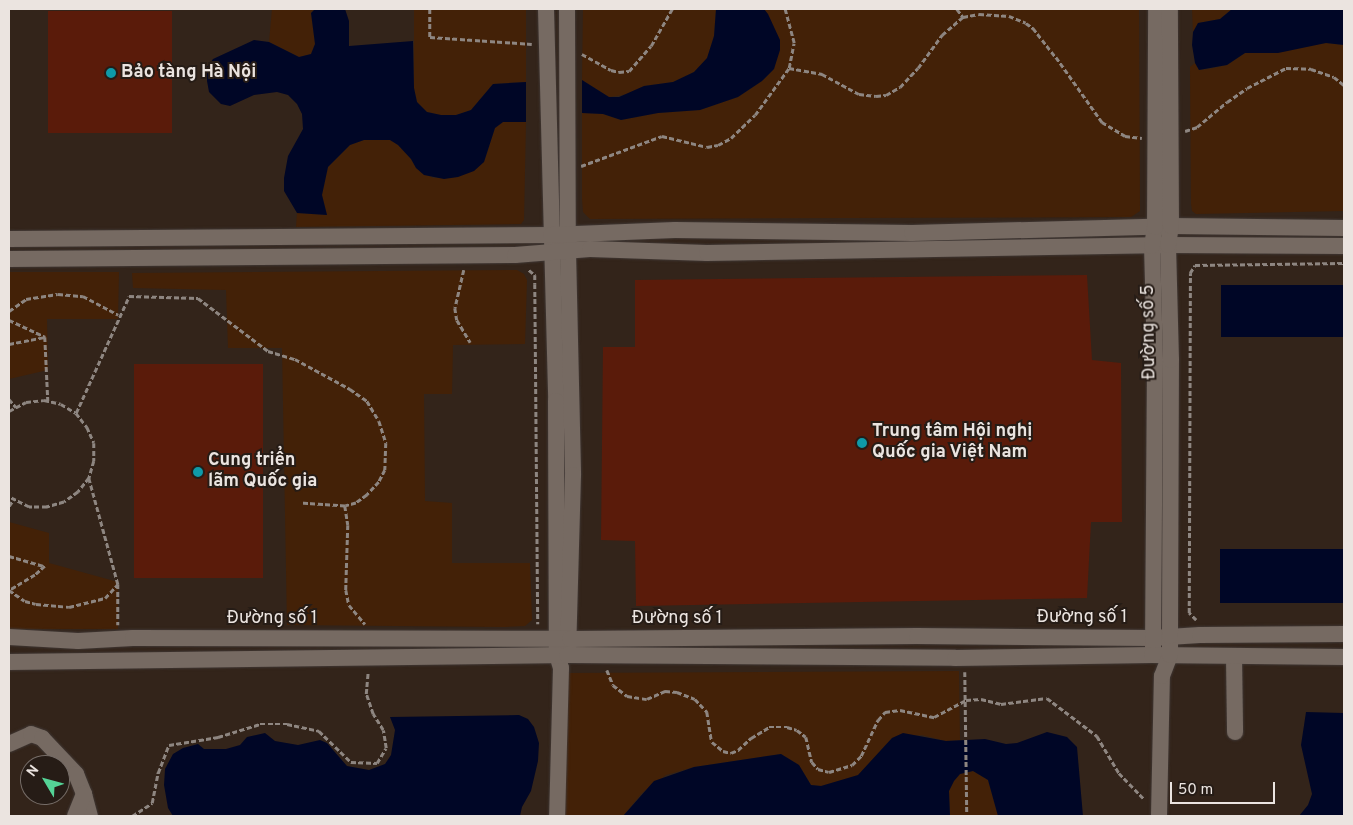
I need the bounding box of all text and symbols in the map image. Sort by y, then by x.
place label: Bảo tàng Hà Nội [121,62,256,84]
marker: Bảo tàng Hà Nội [105,67,117,79]
street label: Đường số 5 [1138,284,1162,380]
place label: Trung tâm Hội nghị Quốc gia Việt Nam [872,422,1032,464]
marker: Trung tâm Hội nghị Quốc gia Việt Nam [856,437,868,449]
place label: Cung triển lãm Quốc gia [208,451,317,494]
marker: Cung triển lãm Quốc gia [192,466,204,478]
street label: Đường số 1 [1037,607,1127,629]
street label: Đường số 1 [227,608,317,630]
street label: Đường số 1 [632,608,722,630]
north arrow [20,755,70,805]
text: N [24,762,43,780]
scale bar [1173,772,1278,804]
text: 50 m [1178,781,1213,800]

